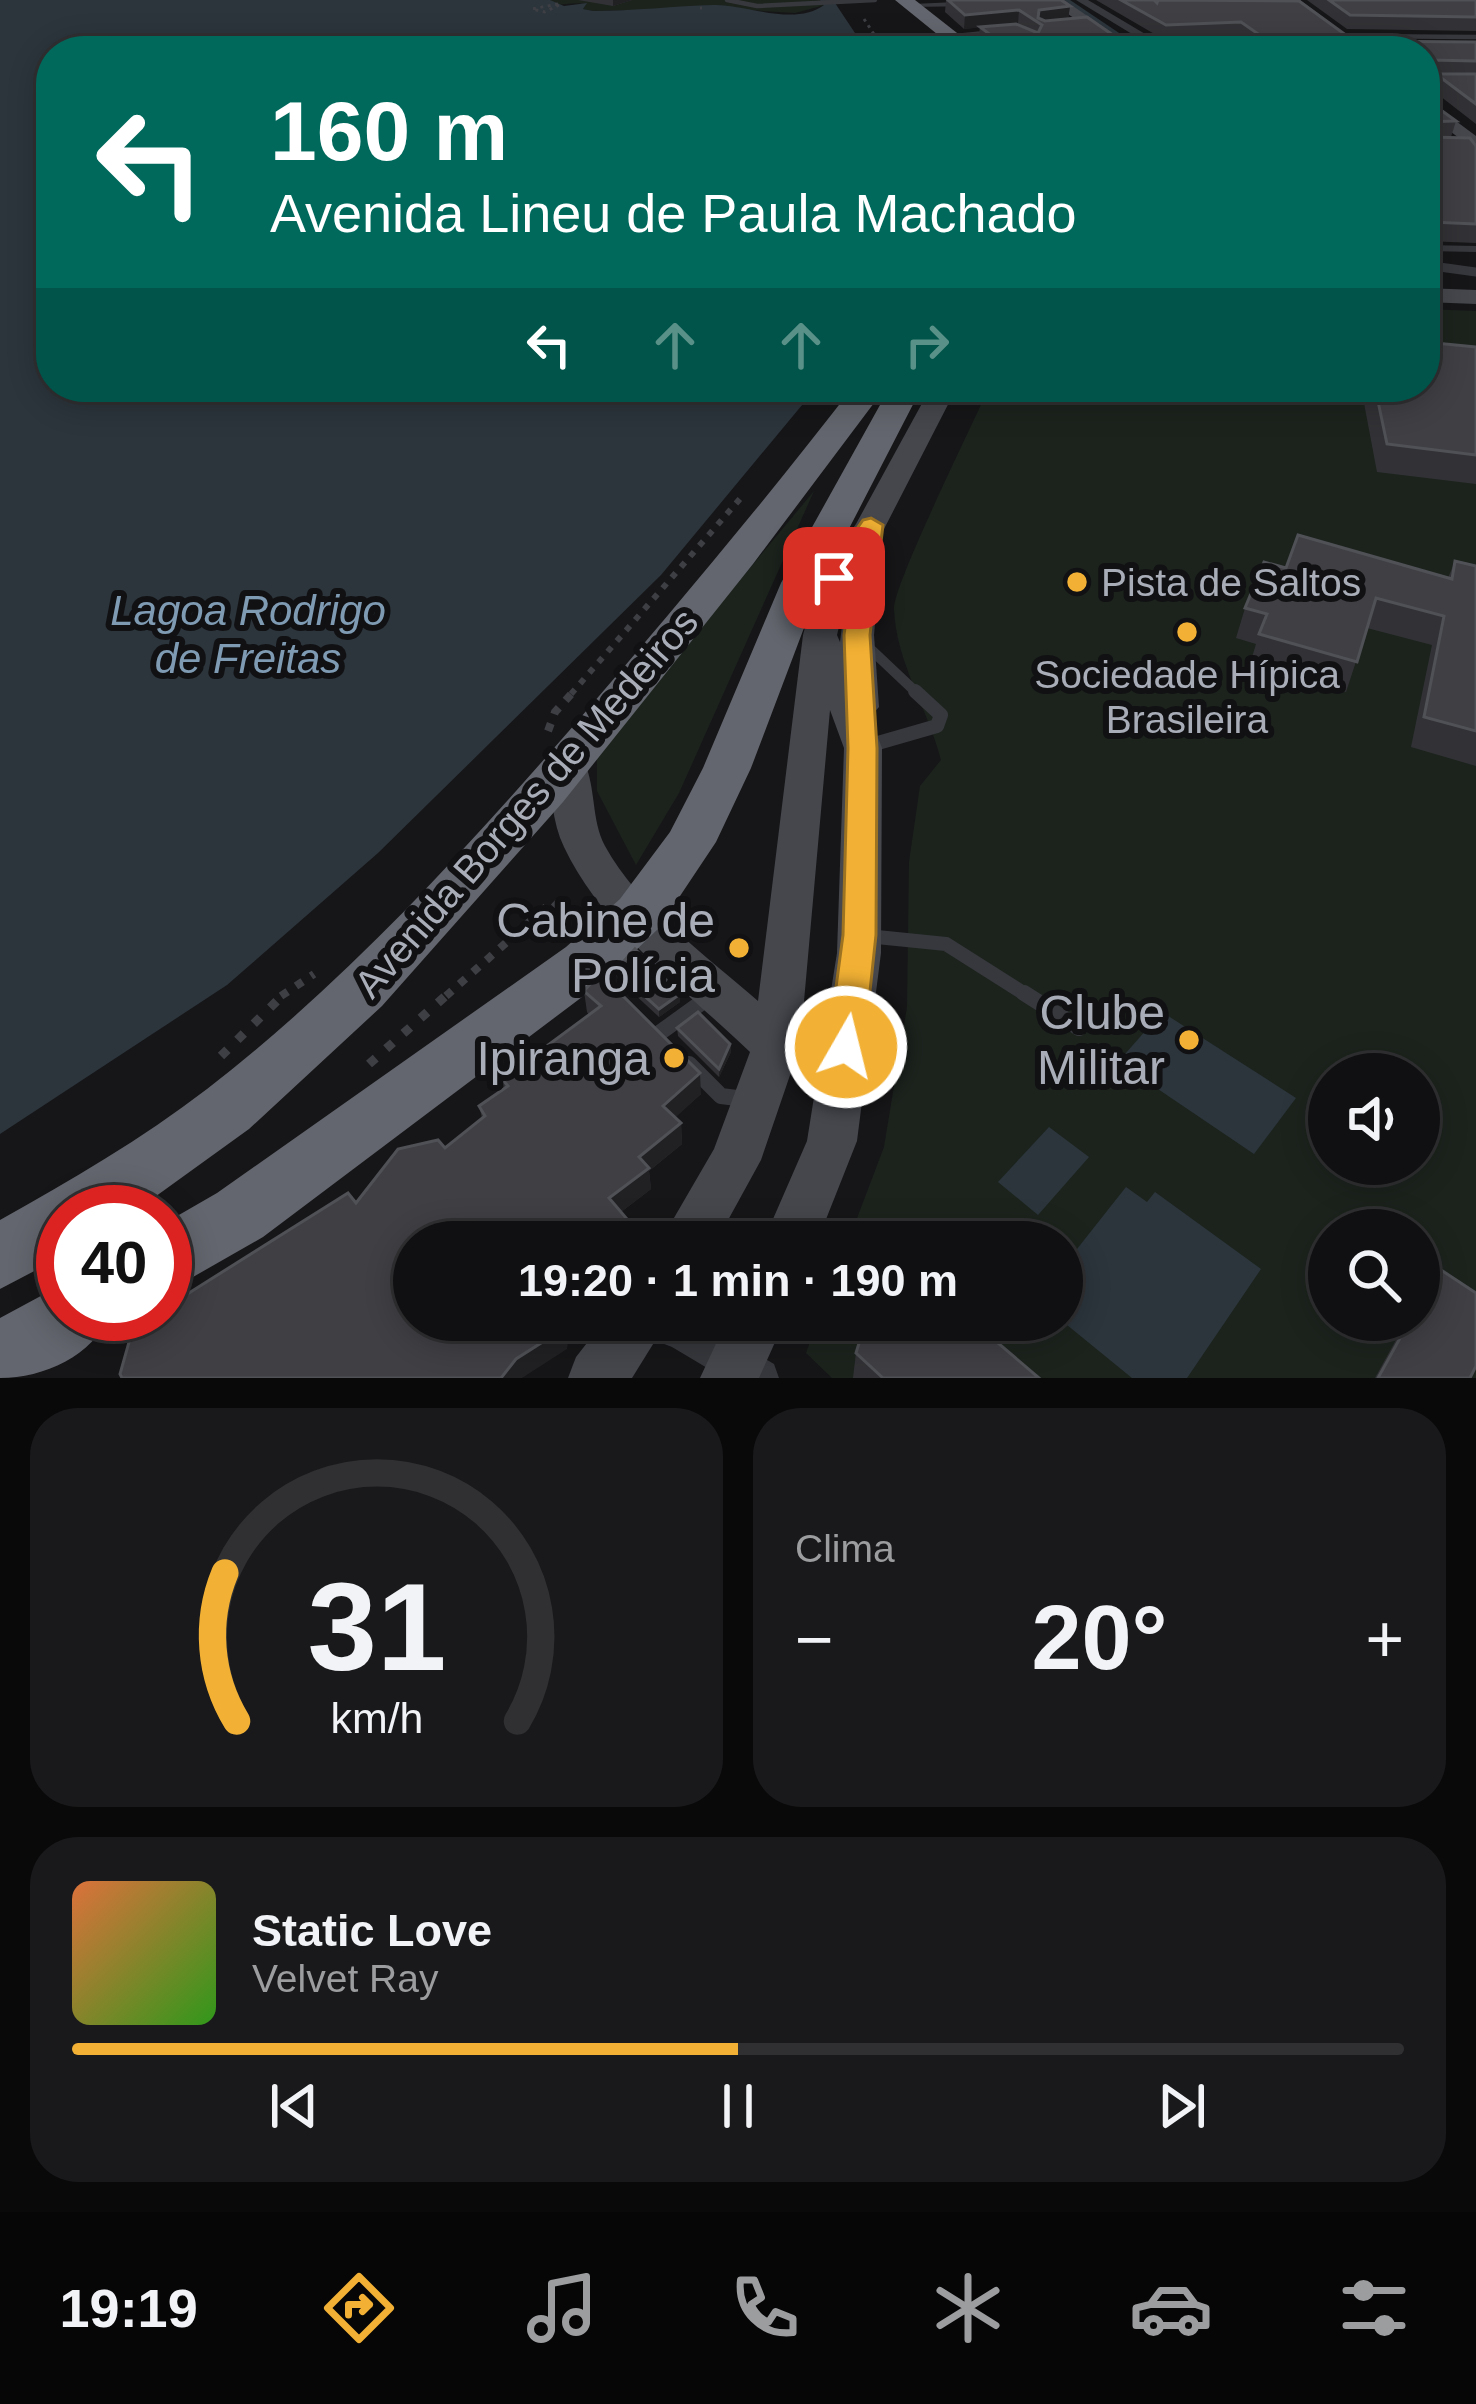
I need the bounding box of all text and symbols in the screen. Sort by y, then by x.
icon: left [72,84,228,240]
text: 160 m [270,84,508,178]
text: Avenida Lineu de Paula Machado [270,183,1077,243]
icon: left [516,312,582,378]
icon: ahead [642,312,708,378]
icon: ahead [768,312,834,378]
icon: right [894,312,960,378]
pin [783,527,885,629]
icon: arrive [801,545,867,611]
place label: Pista de Saltos [1101,561,1361,604]
marker: Pista de Saltos [1064,569,1090,595]
water label: Lagoa Rodrigo de Freitas [110,587,386,682]
street label: Avenida Borges de Medeiros [346,600,706,1006]
marker: Sociedade Hípica Brasileira [1174,619,1200,645]
place label: Sociedade Hípica Brasileira [1034,653,1340,741]
place label: Cabine de Polícia [496,894,715,1002]
marker: Cabine de Polícia [726,935,752,961]
position arrow [783,984,909,1110]
place label: Clube Militar [1037,986,1165,1094]
marker: Clube Militar [1176,1027,1202,1053]
place label: Ipiranga [477,1032,650,1085]
marker: Ipiranga [661,1045,687,1071]
map controls [1308,1053,1440,1341]
button: sound [1308,1053,1440,1185]
speed limit sign: 40 [36,1185,192,1341]
button: search [1308,1209,1440,1341]
text: 19:20 · 1 min · 190 m [518,1255,958,1306]
text: Clima [795,1527,895,1570]
text: 31 [307,1557,446,1696]
text: 20° [1031,1588,1168,1688]
text: − [795,1602,834,1676]
text: + [1365,1602,1404,1676]
text: km/h [330,1693,423,1741]
text: Static Love [252,1905,492,1956]
text: Velvet Ray [252,1957,438,2000]
icon: previous [261,2073,327,2139]
icon: pause [705,2073,771,2139]
icon: next [1149,2073,1215,2139]
icon: directions [317,2266,401,2350]
icon: music [520,2266,604,2350]
icon: phone [723,2266,807,2350]
icon: climate [926,2266,1010,2350]
icon: car [1129,2266,1213,2350]
icon: filters [1332,2266,1416,2350]
text: 19:19 [60,2278,198,2338]

